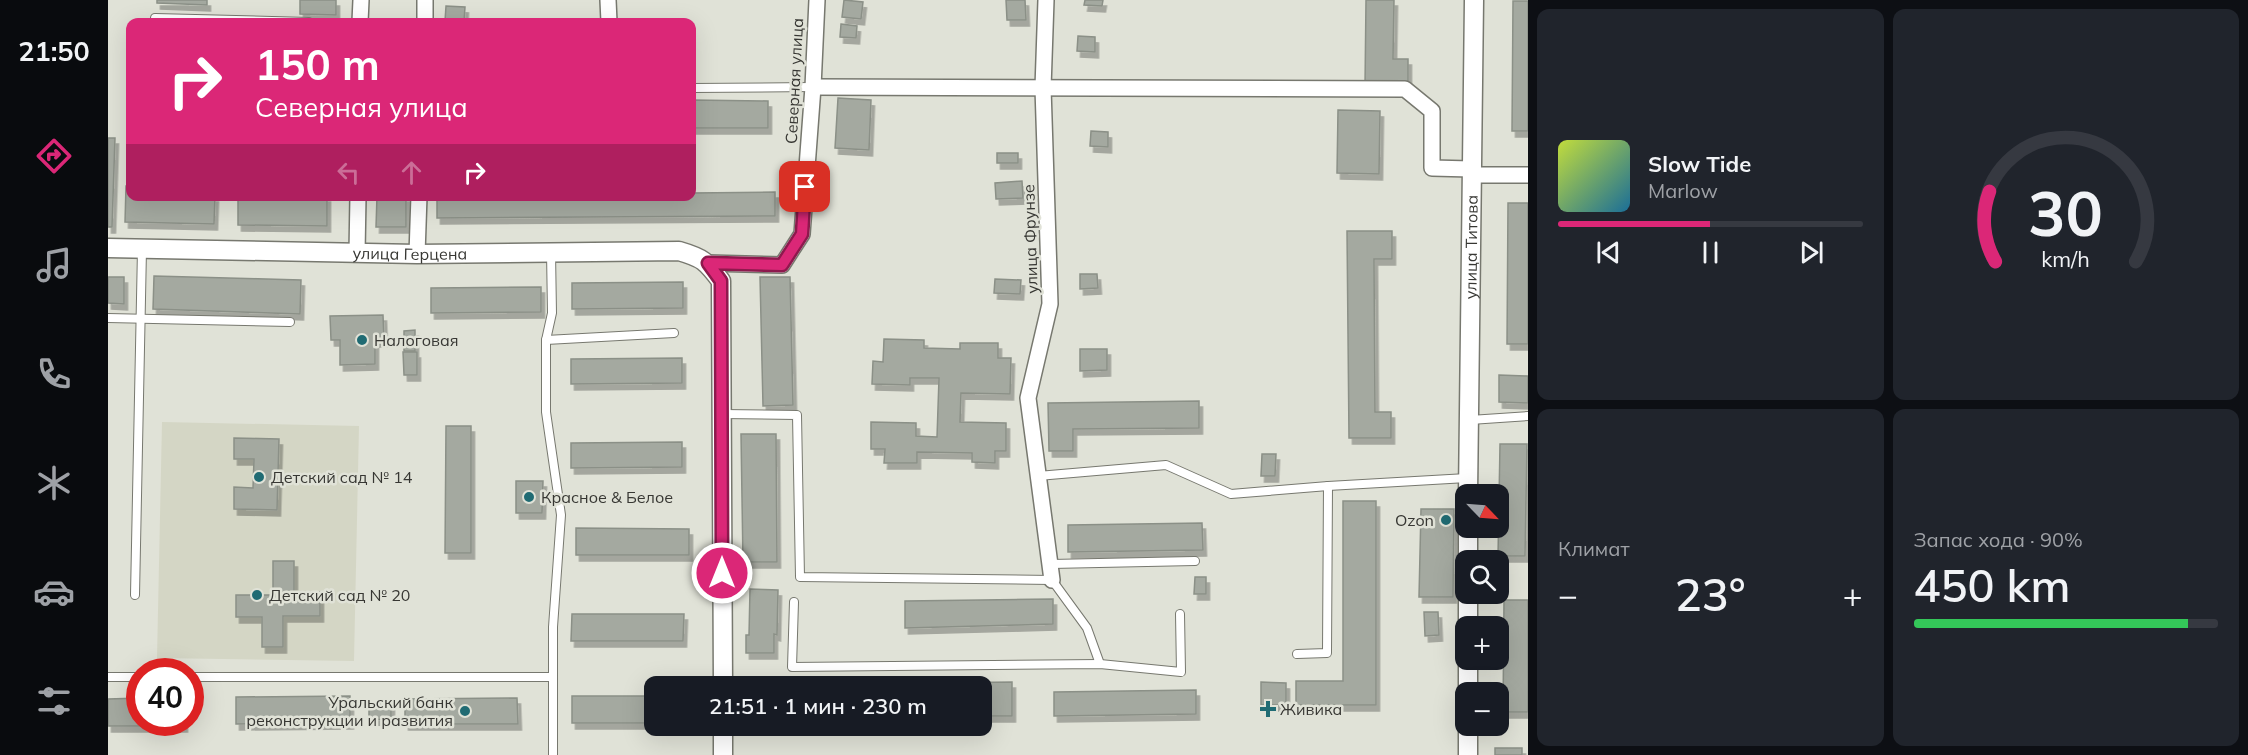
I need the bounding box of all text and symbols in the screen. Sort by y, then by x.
street label: Северная улица [781,18,807,144]
text: 21:50 [18,34,90,68]
text: 150 m [255,38,380,91]
icon: right [156,42,234,120]
text: Северная улица [255,90,468,124]
icon: directions [33,135,75,177]
text: Slow Tide [1648,150,1751,178]
icon: left [332,156,365,189]
icon: ahead [395,156,428,189]
icon: right [458,156,491,189]
pin [779,161,830,212]
icon: arrive [788,170,821,203]
text: 30 [2028,173,2103,252]
text: Marlow [1648,178,1718,203]
street label: улица Фрунзе [1018,184,1042,294]
street label: улица Титова [1460,195,1482,299]
icon: previous [1592,236,1625,269]
icon: pause [1694,236,1727,269]
icon: next [1795,236,1828,269]
street label: улица Герцена [353,243,467,264]
icon: music [33,244,75,286]
text: km/h [2041,245,2090,272]
place label: Налоговая [374,330,459,350]
marker: Налоговая [355,333,369,347]
icon: phone [33,353,75,395]
icon: climate [33,462,75,504]
place label: Детский сад № 14 [271,467,413,487]
marker: Детский сад № 14 [252,470,266,484]
north arrow [1455,484,1509,538]
map controls [1455,484,1509,736]
place label: Красное & Белое [541,487,673,507]
marker: Красное & Белое [522,490,536,504]
place label: Ozon [1395,510,1434,530]
marker: Ozon [1439,513,1453,527]
text: Запас хода · 90% [1914,527,2083,552]
text: Климат [1558,536,1630,561]
position arrow [690,541,754,605]
button: search [1455,550,1509,604]
text: 450 km [1914,557,2070,613]
text: 23° [1675,566,1746,622]
icon: car [33,571,75,613]
text: − [1558,574,1578,615]
text: + [1843,574,1862,615]
place label: Детский сад № 20 [269,585,410,605]
marker: Детский сад № 20 [250,588,264,602]
button: + [1455,616,1509,670]
speed limit sign: 40 [126,658,204,736]
icon: filters [33,680,75,722]
button: − [1455,682,1509,736]
place label: Уральский банк реконструкции и развития [246,692,453,730]
text: 21:51 · 1 мин · 230 m [709,692,927,720]
place label: Живика [1280,699,1342,719]
marker: Живика [1261,702,1275,716]
marker: Уральский банк реконструкции и развития [458,704,472,718]

